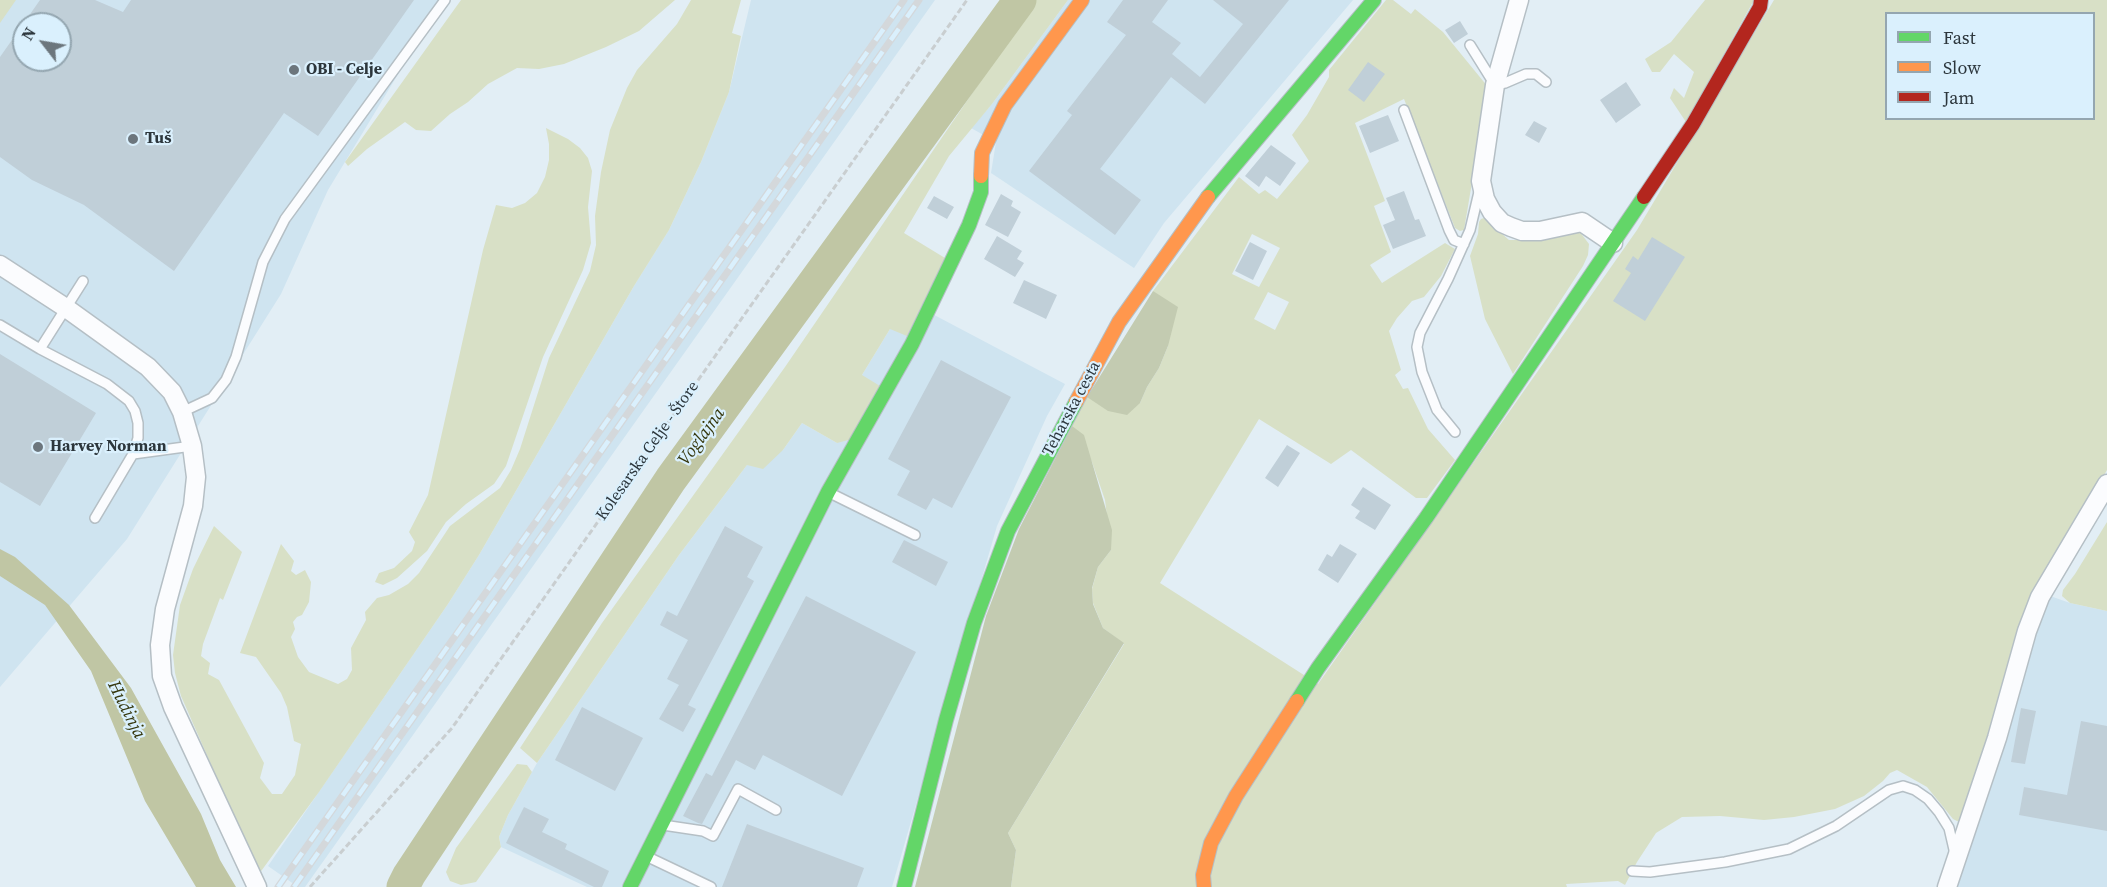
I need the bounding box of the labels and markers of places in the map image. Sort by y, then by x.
place label: OBI - Celje [306,60,382,80]
marker: OBI - Celje [287,63,301,77]
place label: Tuš [145,129,171,149]
marker: Tuš [126,132,140,146]
place label: Harvey Norman [50,437,167,457]
marker: Harvey Norman [31,440,45,454]

